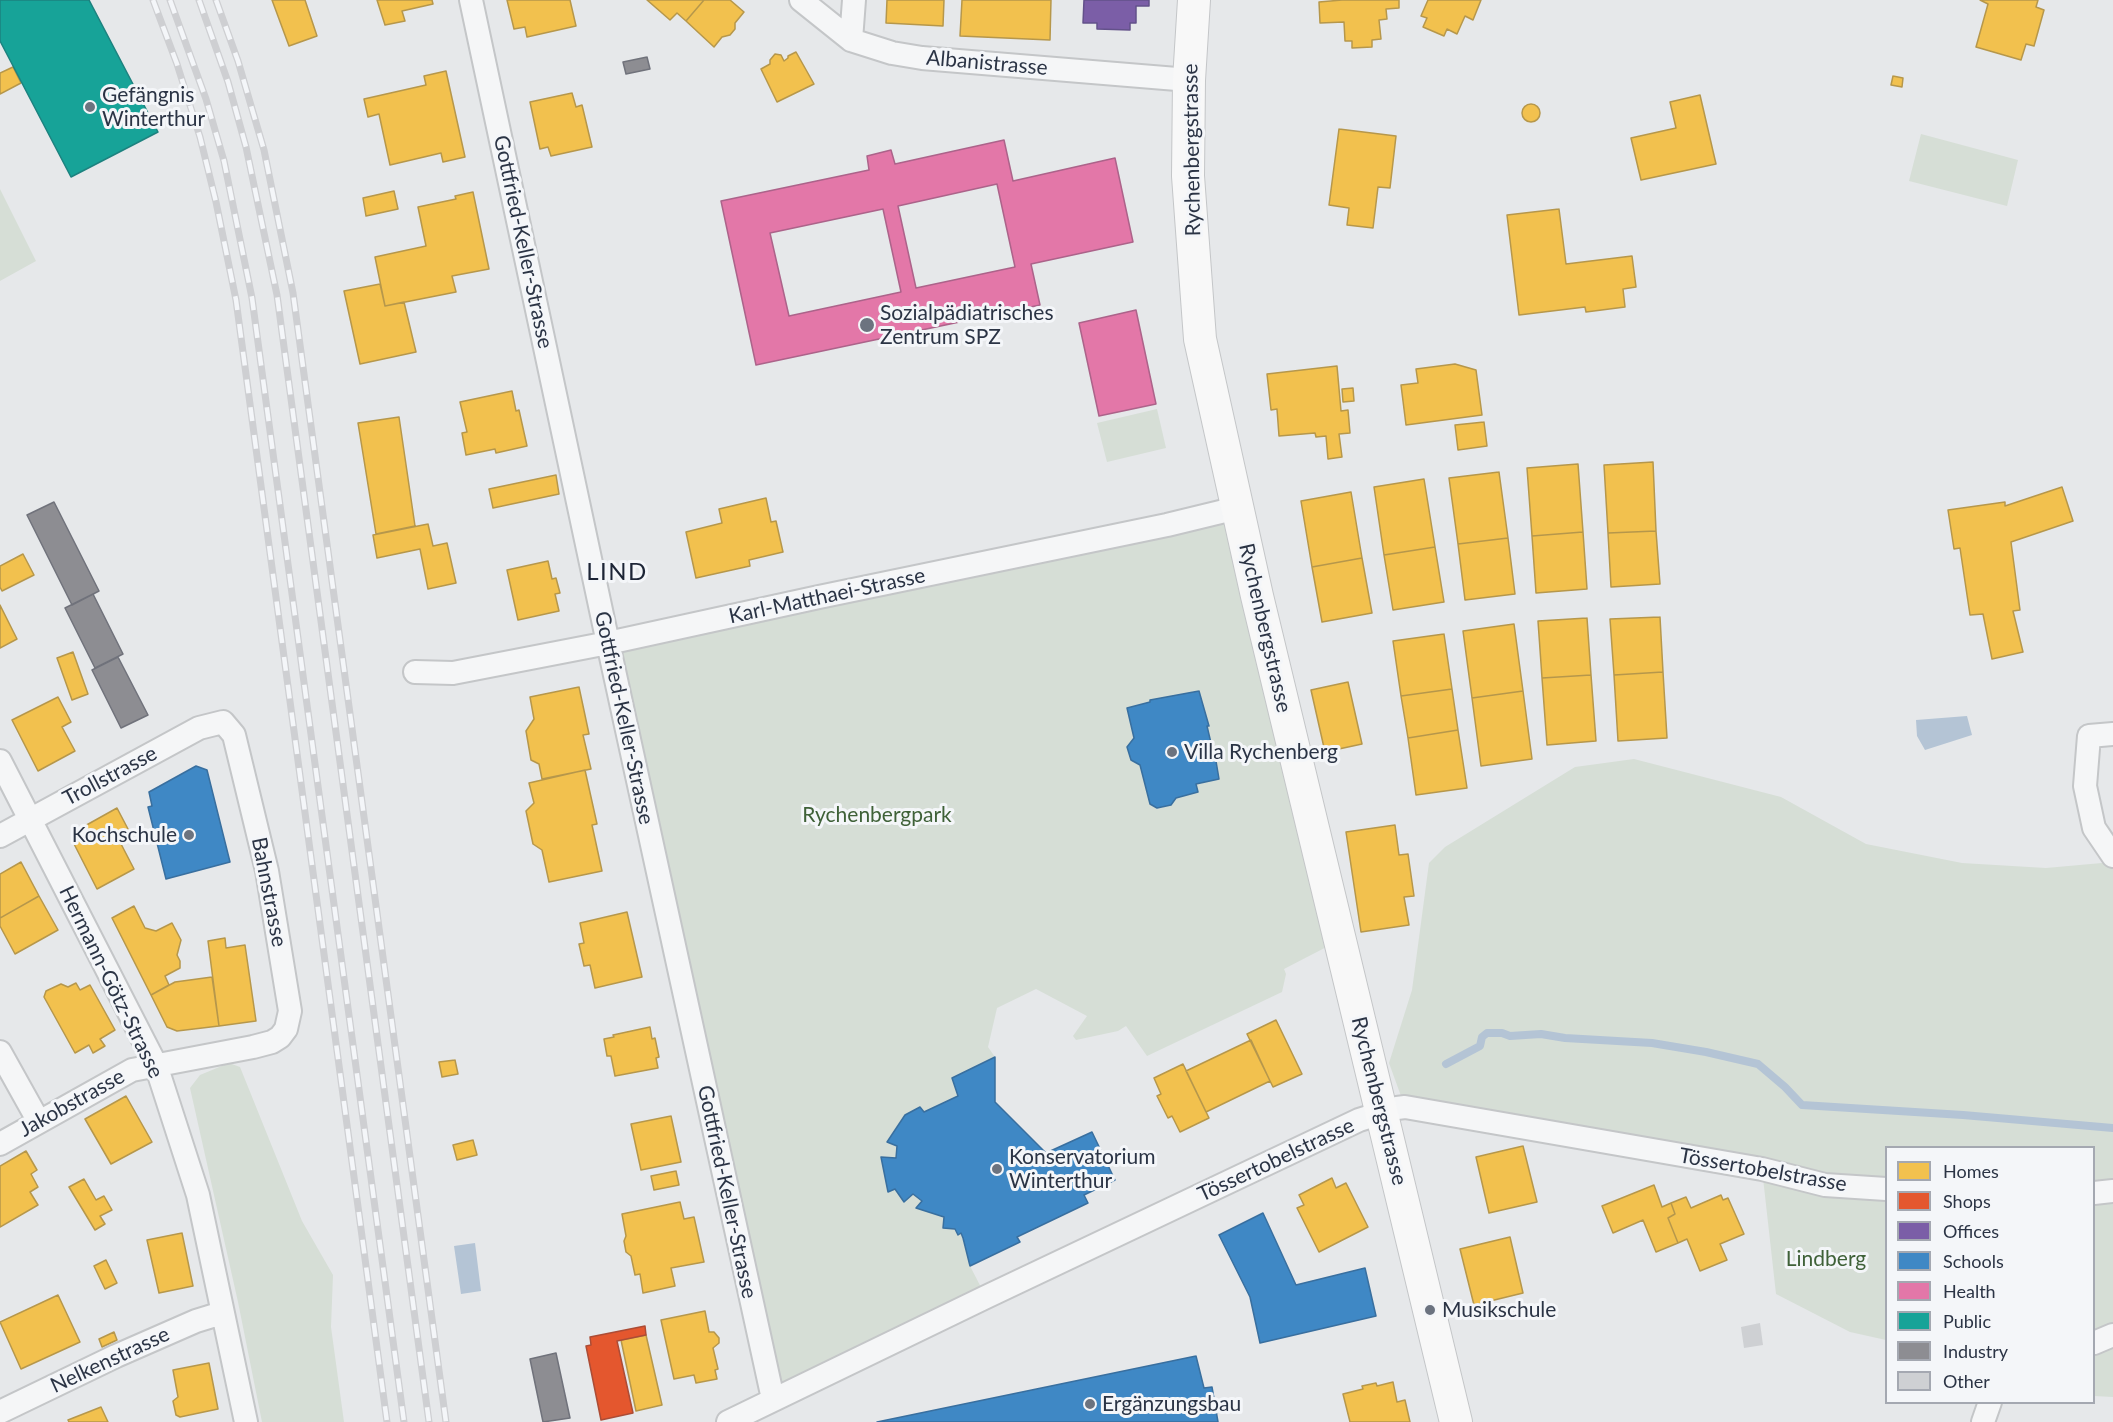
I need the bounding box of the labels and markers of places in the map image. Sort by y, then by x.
place label: Gefängnis Winterthur [102,82,205,132]
marker: Gefängnis Winterthur [83,100,97,114]
place label: Sozialpädiatrisches Zentrum SPZ [880,300,1053,350]
marker: Sozialpädiatrisches Zentrum SPZ [858,316,876,334]
place label: Villa Rychenberg [1184,739,1338,765]
marker: Villa Rychenberg [1165,745,1179,759]
place label: Kochschule [72,822,177,848]
marker: Kochschule [182,828,196,842]
place label: Konservatorium Winterthur [1009,1144,1156,1194]
marker: Konservatorium Winterthur [990,1162,1004,1176]
place label: Musikschule [1442,1297,1556,1323]
marker: Musikschule [1423,1303,1437,1317]
place label: Ergänzungsbau [1102,1391,1241,1417]
marker: Ergänzungsbau [1083,1397,1097,1411]

